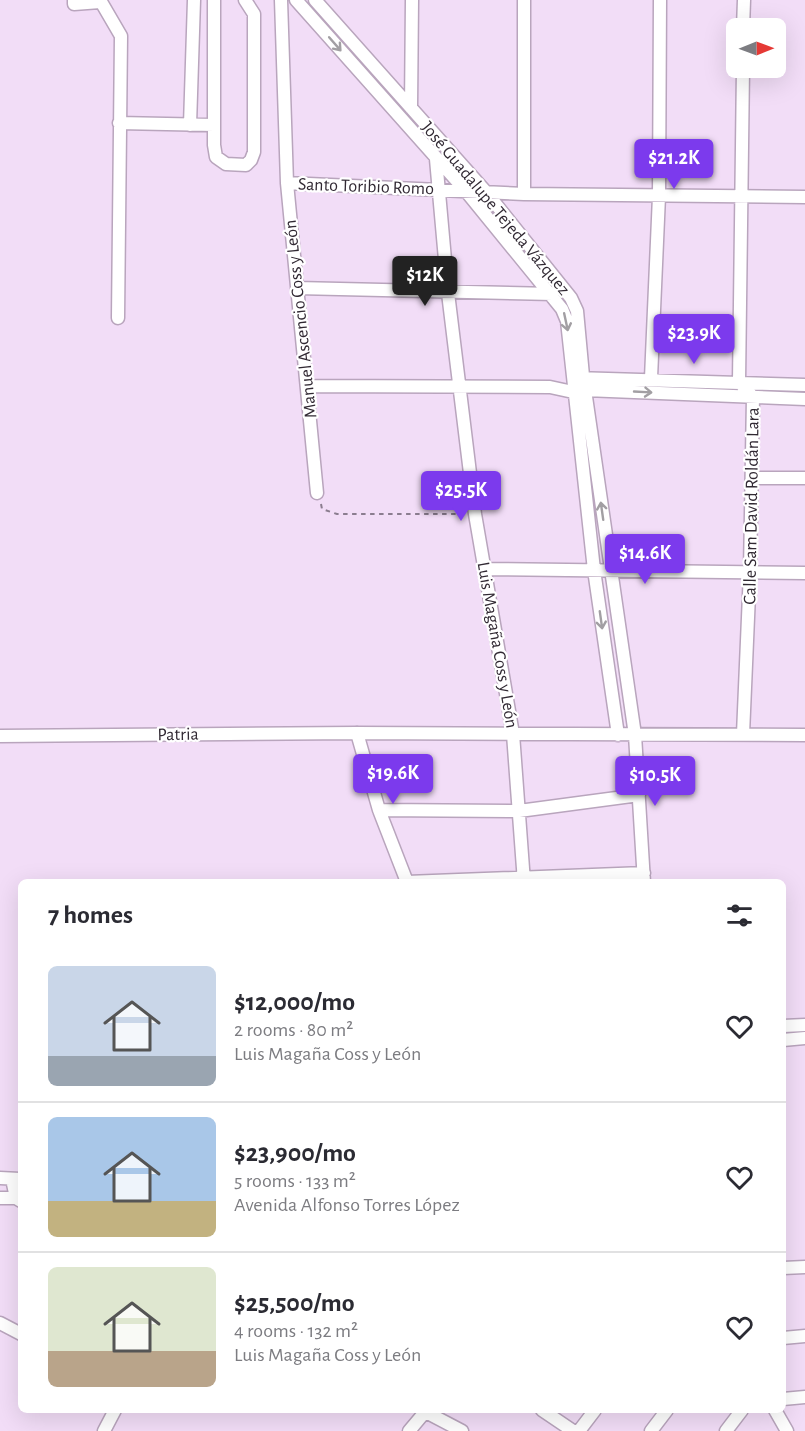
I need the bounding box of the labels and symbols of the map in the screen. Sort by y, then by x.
north arrow [726,18,786,78]
one-way arrow [328,36,342,51]
street label: José Guadalupe Tejeda Vázquez [418,119,573,299]
pin: $21.2K [625,139,723,190]
street label: Santo Toribio Romo [298,176,434,198]
street label: Manuel Ascencio Coss y León [282,219,320,419]
pin: $12K [389,256,461,307]
one-way arrow [560,312,572,331]
pin: $23.9K [645,314,743,365]
one-way arrow [633,387,653,398]
street label: Calle Sam David Roldán Lara [741,407,763,605]
pin: $25.5K [412,471,510,522]
one-way arrow [597,501,608,521]
pin: $14.6K [596,534,694,585]
street label: Luis Magaña Coss y León [474,561,521,730]
one-way arrow [596,609,607,629]
street label: Patria [157,726,199,744]
pin: $19.6K [344,754,442,805]
pin: $10.5K [606,756,704,807]

